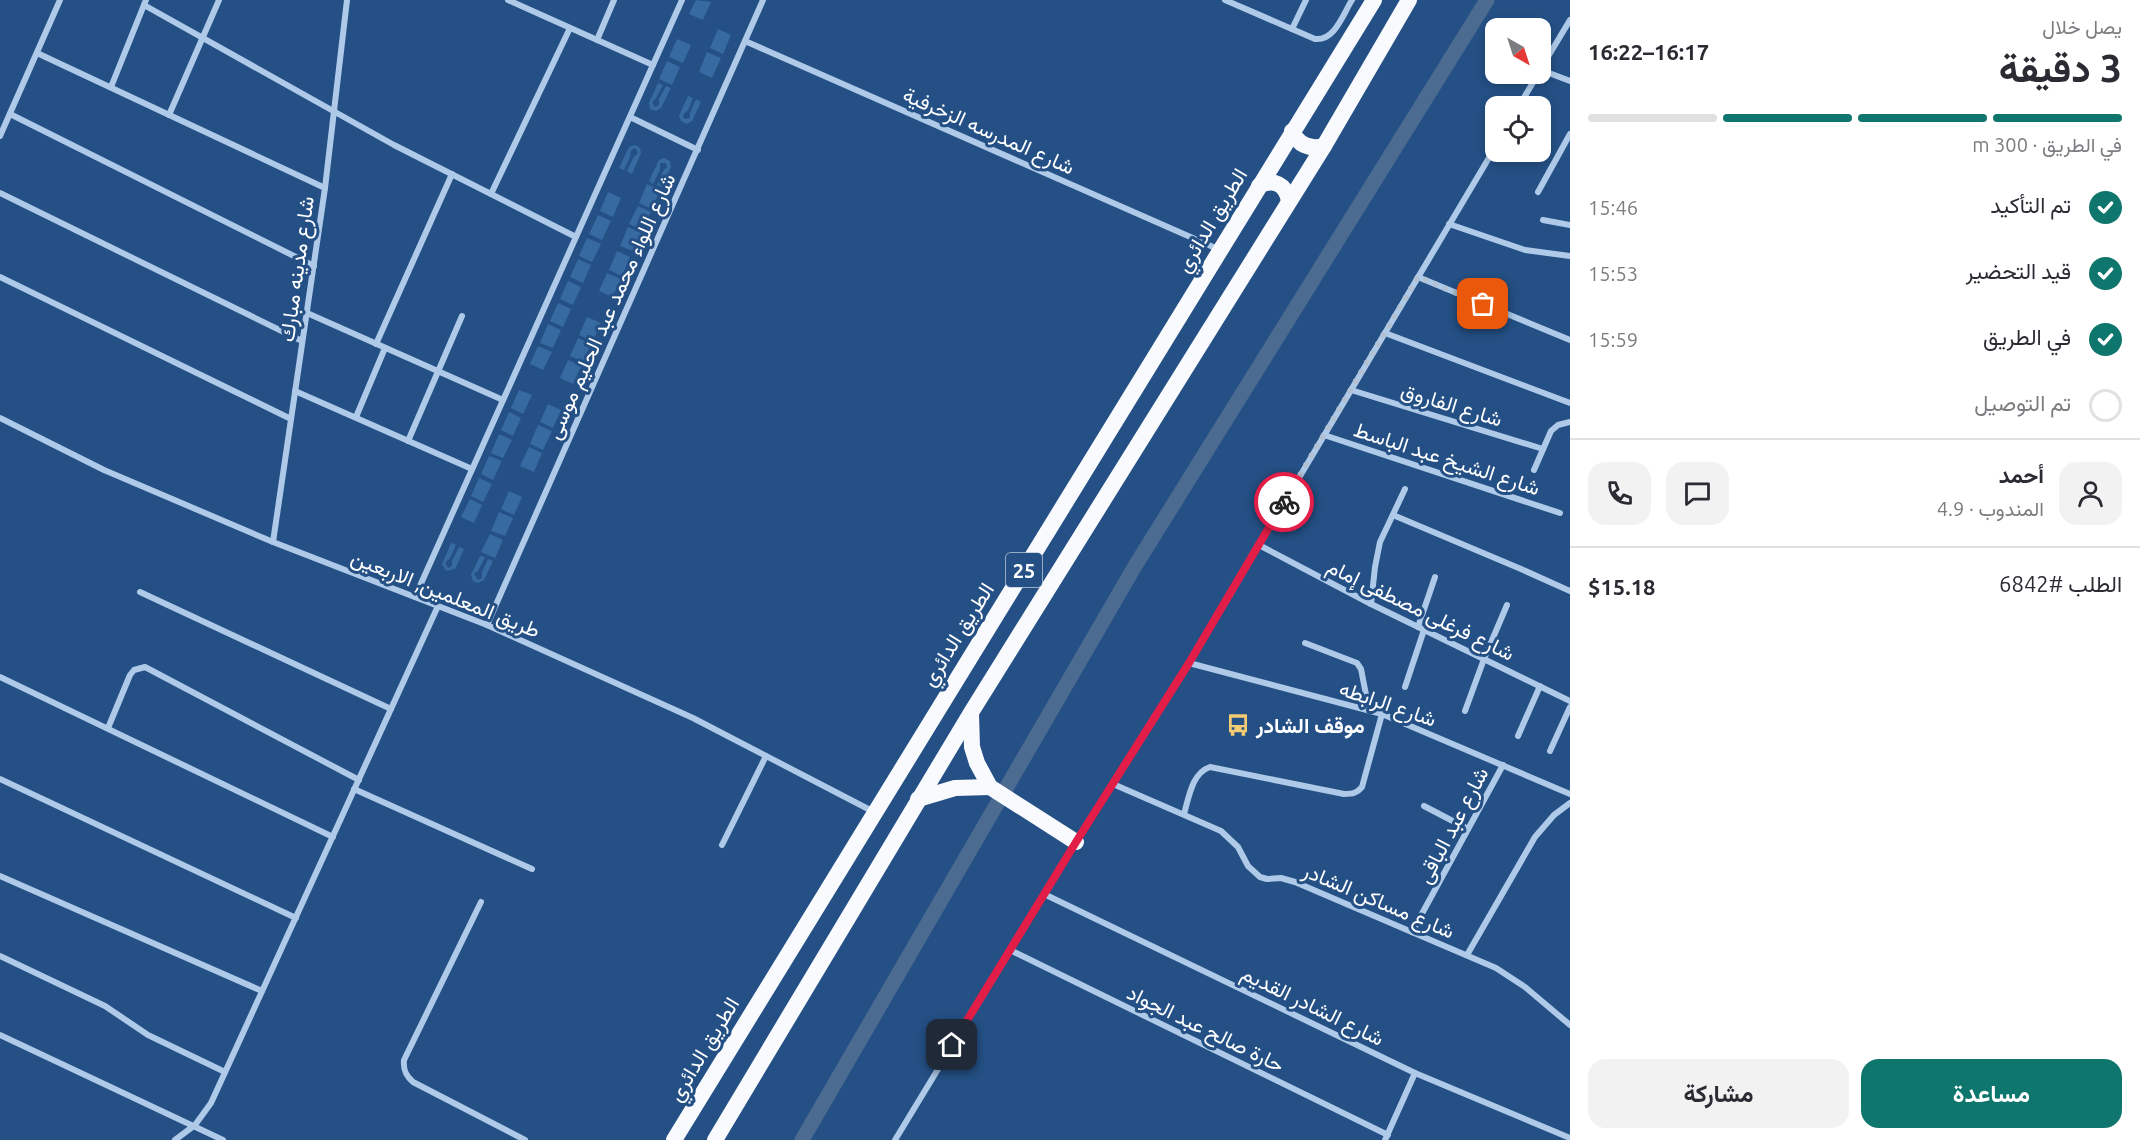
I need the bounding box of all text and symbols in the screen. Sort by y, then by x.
text: يصل خلال [2042,15,2122,38]
north arrow [1485,18,1551,84]
map controls [1485,18,1551,162]
text: 16:17–16:22 [1588,39,1709,64]
text: 3 دقيقة [1999,46,2122,89]
street label: شارع المدرسه الزخرفية [898,81,1078,181]
button: locate [1485,96,1551,162]
text: في الطريق · 300 m [1972,133,2122,156]
street label: الطريق الدائري [1171,164,1257,279]
street label: شارع اللواء محمد عبد الحليم موسى [540,169,682,444]
icon: check [2089,191,2122,224]
text: تم التأكيد [1990,192,2071,217]
street label: شارع مدينه مبارك [274,195,321,344]
text: 15:46 [1588,196,1638,219]
icon: check [2089,257,2122,290]
text: قيد التحضير [1966,258,2071,283]
text: 15:53 [1588,262,1638,285]
pin [1457,278,1508,329]
icon: bag [1466,287,1499,320]
icon: check [2089,323,2122,356]
text: في الطريق [1983,324,2071,349]
text: 15:59 [1588,328,1638,351]
street label: شارع الفاروق [1398,377,1506,434]
text: تم التوصيل [1974,390,2071,415]
street label: شارع الشيخ عبد الباسط [1350,417,1543,502]
button: phone [1588,462,1651,525]
button: chat [1666,462,1729,525]
text: أحمد [1999,462,2044,487]
button: person [2059,462,2122,525]
courier [1254,472,1314,532]
icon: bike [1268,486,1301,519]
text: المندوب · 4.9 [1937,497,2044,520]
street label: طريق المعلمين, الاربعين [347,544,544,644]
road number: 25 [1006,553,1042,587]
street label: شارع فرغلى مصطفى إمام [1322,553,1519,668]
text: الطلب #6842 [1999,571,2122,596]
text: $15.18 [1588,574,1655,599]
street label: الطريق الدائري [916,578,1003,693]
street label: شارع الرابطه [1335,675,1440,734]
bus stop icon: موقف الشادر [1225,712,1251,738]
place label: موقف الشادر [1255,713,1365,739]
street label: شارع عبد الباقى [1411,763,1495,889]
street label: شارع مساكن الشادر [1298,857,1458,945]
street label: شارع الشادر القديم [1236,960,1388,1053]
street label: حارة صالح عبد الجواد [1122,980,1288,1079]
street label: الطريق الدائري [663,993,749,1108]
pin [926,1019,977,1070]
icon: home [935,1028,968,1061]
button: مشاركة [1588,1059,1849,1128]
button: مساعدة [1861,1059,2122,1128]

